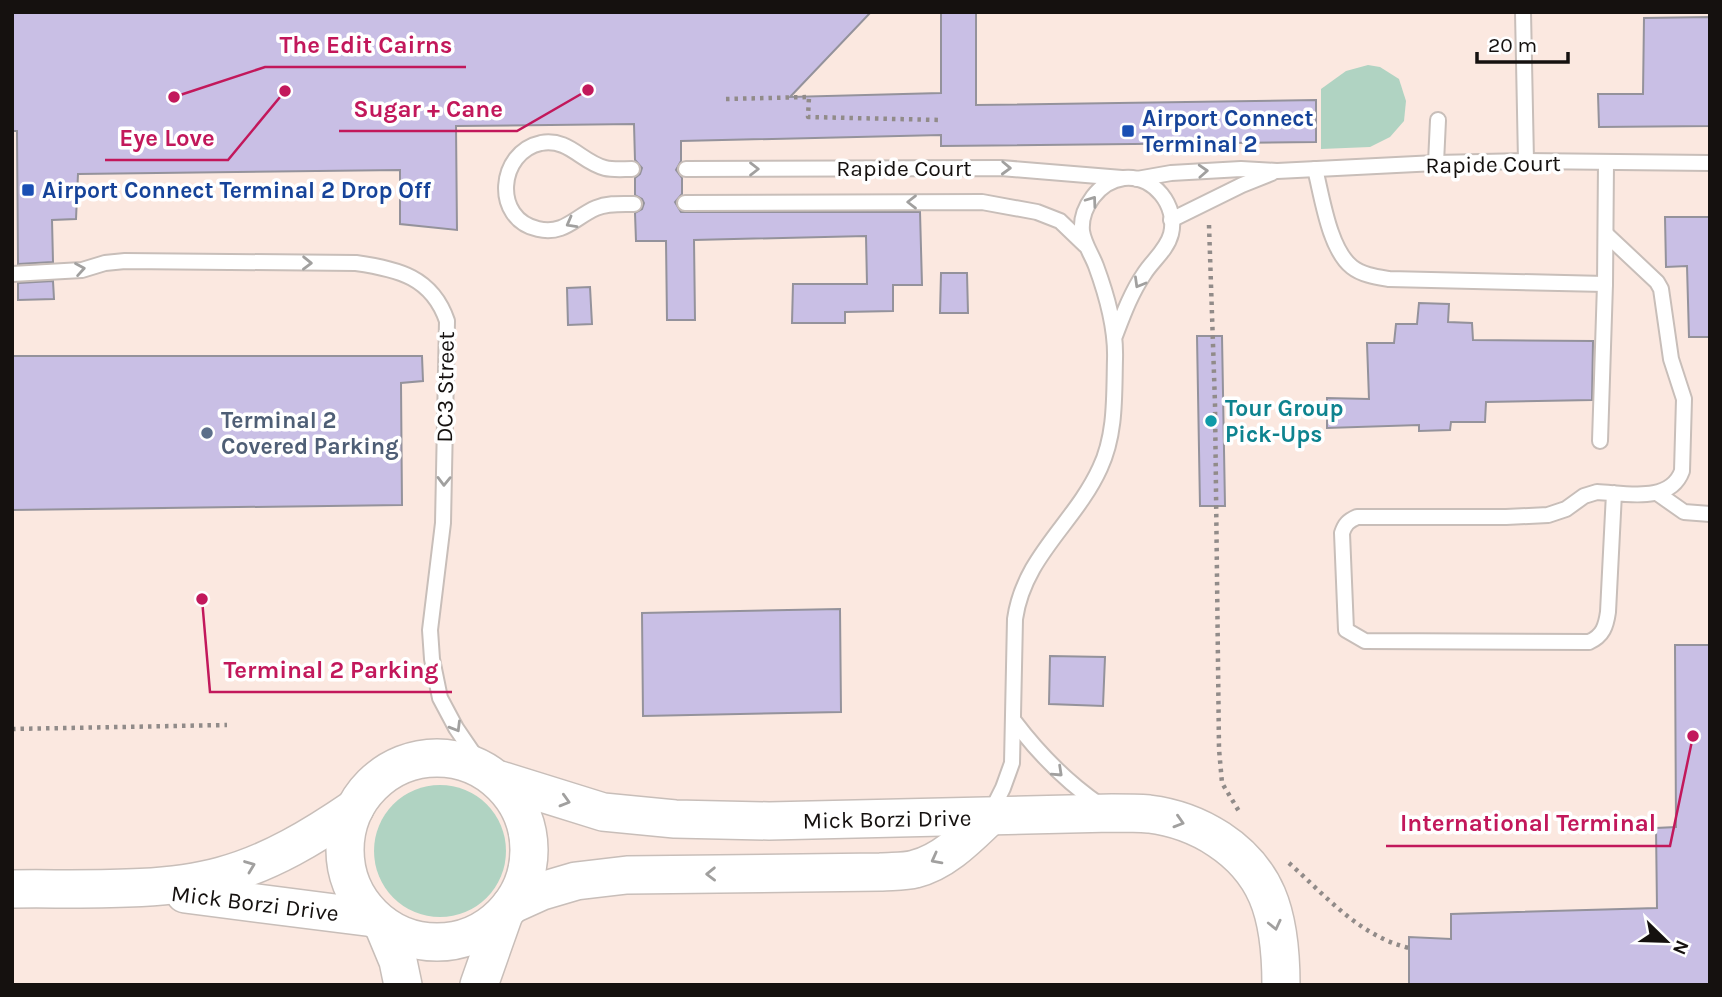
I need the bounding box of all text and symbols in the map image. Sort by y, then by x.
scale bar [1477,21,1568,65]
callout: The Edit Cairns [265,22,466,67]
text: The Edit Cairns [280,31,452,59]
text: 20 m [1488,33,1537,57]
callout: Sugar + Cane [339,86,517,131]
text: Sugar + Cane [353,95,503,123]
place label: Airport Connect Terminal 2 [1142,105,1314,158]
callout: Eye Love [105,115,228,160]
marker: Airport Connect Terminal 2 [1120,123,1136,139]
text: Eye Love [119,124,215,152]
street label: Rapide Court [1425,150,1561,179]
street label: Rapide Court [836,155,972,182]
one-way arrow [749,161,760,176]
one-way arrow [1001,161,1012,176]
one-way arrow [1198,164,1209,179]
place label: Airport Connect Terminal 2 Drop Off [42,177,432,204]
marker: Airport Connect Terminal 2 Drop Off [20,182,36,198]
one-way arrow [906,194,916,210]
one-way arrow [1084,196,1096,208]
one-way arrow [565,215,578,228]
one-way arrow [301,255,312,270]
one-way arrow [74,262,86,277]
one-way arrow [1134,276,1147,288]
street label: DC3 Street [431,331,460,443]
place label: Tour Group Pick-Ups [1225,395,1344,448]
place label: Terminal 2 Covered Parking [221,407,399,460]
marker: Tour Group Pick-Ups [1203,413,1219,429]
marker: Terminal 2 Covered Parking [199,425,215,441]
one-way arrow [436,477,452,487]
callout: Terminal 2 Parking [210,647,452,692]
text: Terminal 2 Parking [224,656,438,684]
one-way arrow [448,720,461,733]
one-way arrow [1050,764,1063,776]
one-way arrow [558,793,570,808]
callout: International Terminal [1386,801,1670,846]
street label: Mick Borzi Drive [802,805,972,834]
text: International Terminal [1400,809,1656,837]
one-way arrow [1173,813,1185,828]
one-way arrow [930,851,943,864]
one-way arrow [243,861,255,875]
one-way arrow [705,866,716,882]
street label: Mick Borzi Drive [170,880,340,927]
north arrow [1631,906,1701,976]
one-way arrow [1267,919,1281,931]
text: N [1668,937,1694,958]

